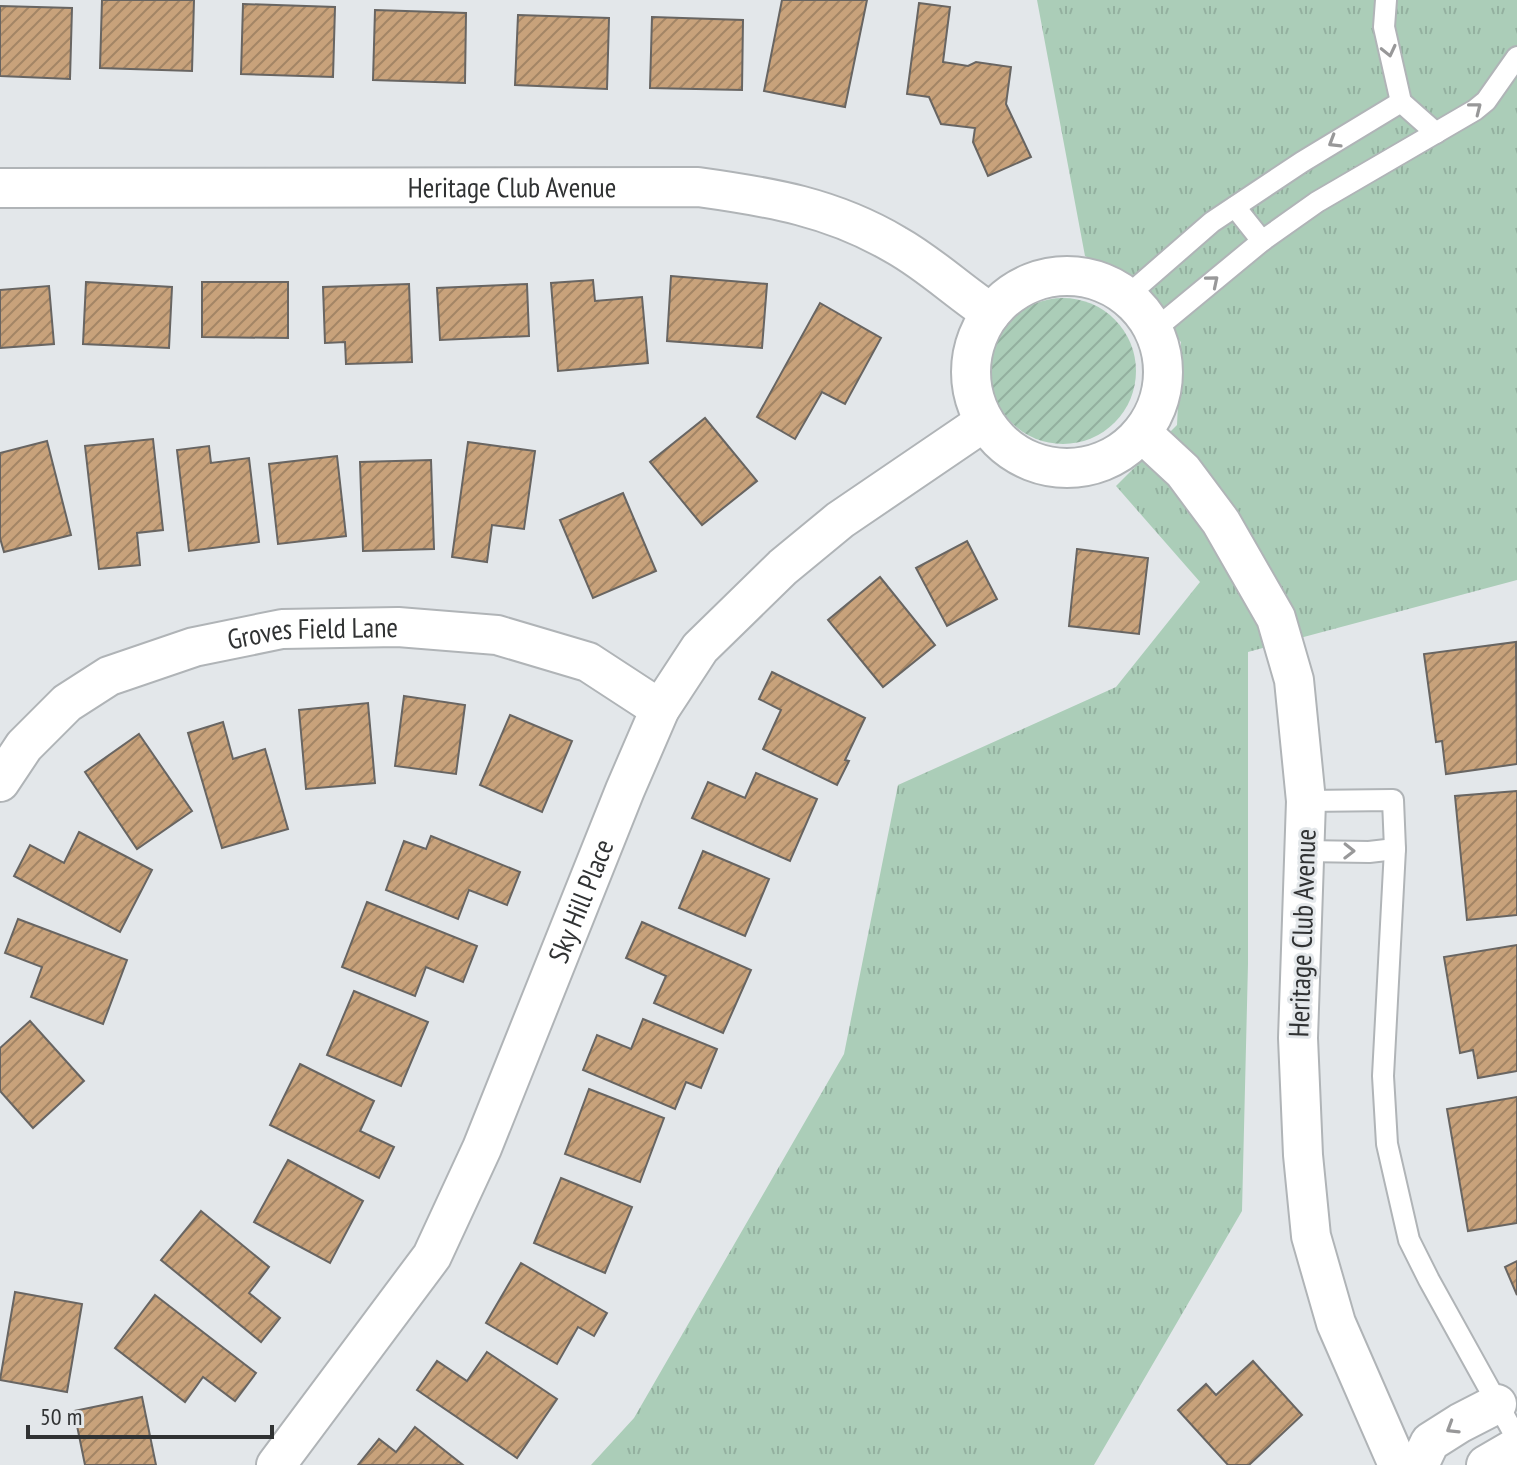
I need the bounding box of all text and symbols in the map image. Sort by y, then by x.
one-way arrow [1380,44,1397,58]
one-way arrow [1467,103,1482,117]
one-way arrow [1328,132,1343,148]
street label: Heritage Club Avenue [408,168,616,205]
one-way arrow [1204,276,1218,291]
street label: Groves Field Lane [224,608,398,658]
street label: Heritage Club Avenue [1279,828,1324,1038]
street label: Sky Hill Place [539,833,622,968]
one-way arrow [1343,842,1356,860]
scale bar [28,1389,272,1439]
text: 50 m [40,1401,82,1432]
one-way arrow [1446,1419,1461,1434]

